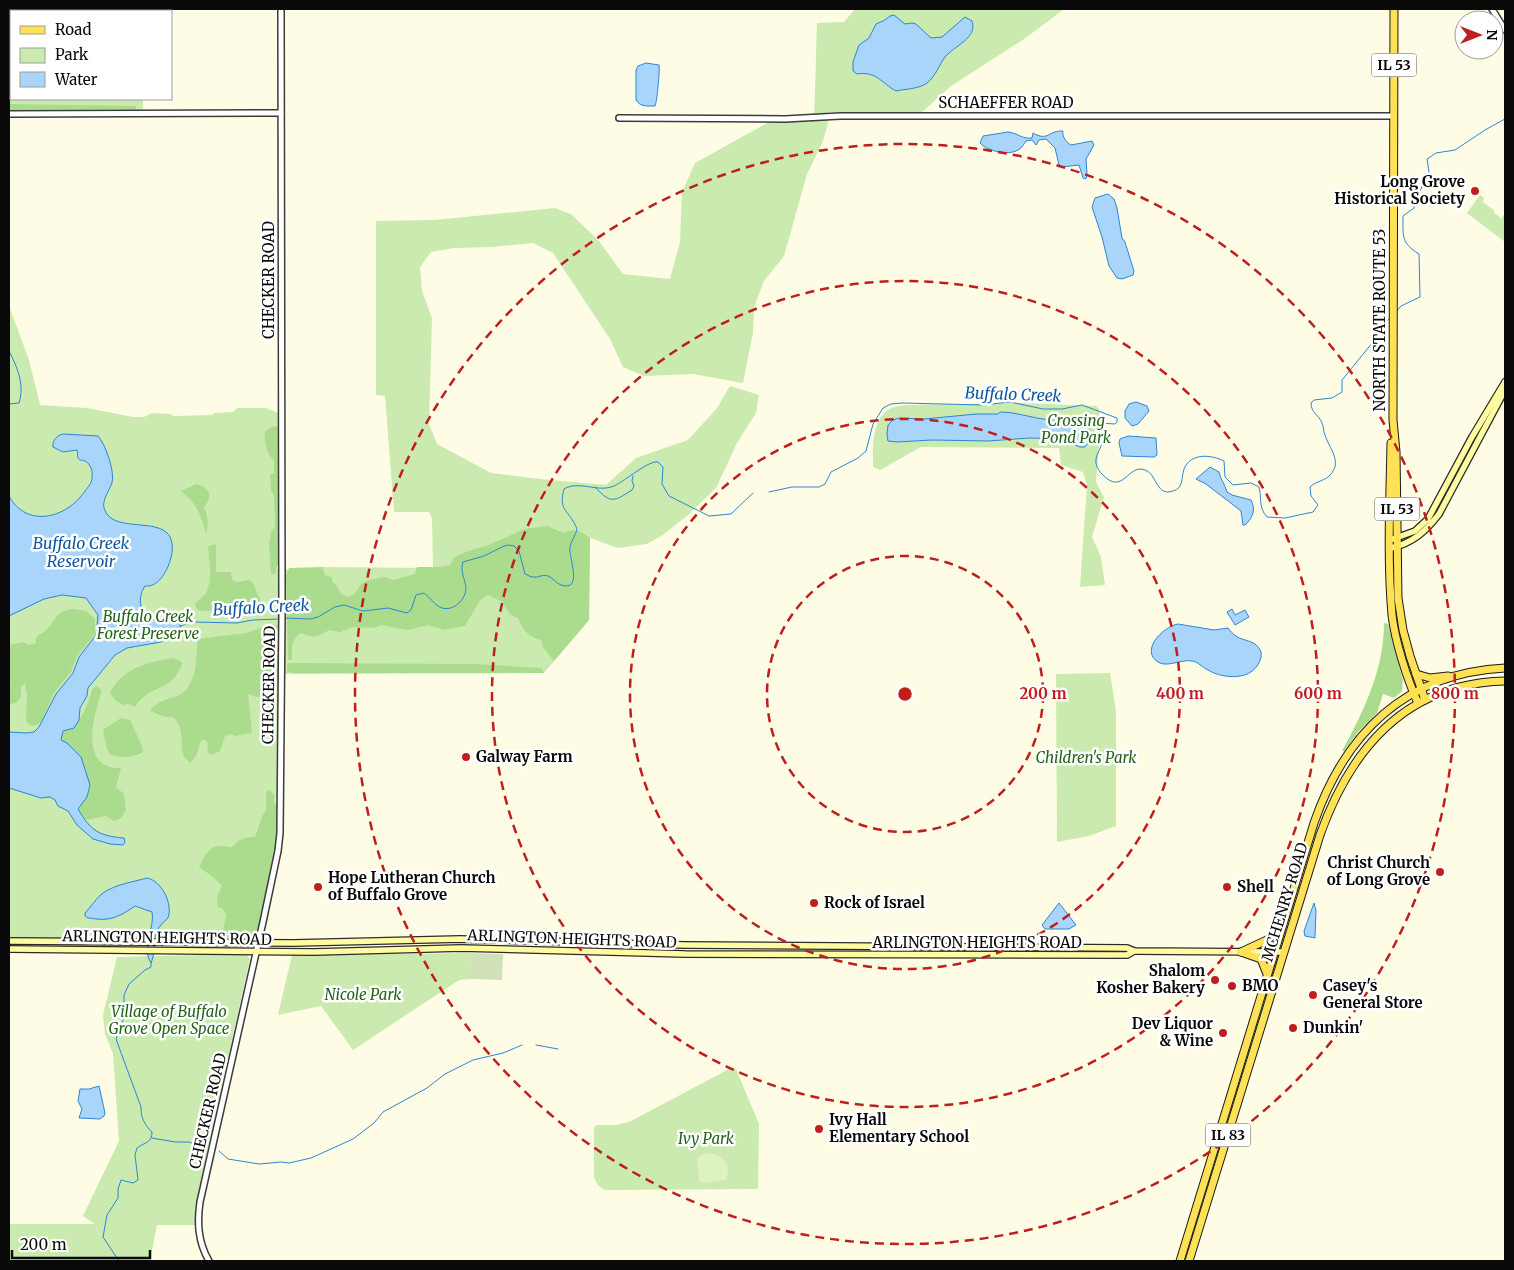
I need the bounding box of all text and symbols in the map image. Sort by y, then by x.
legend [10,10,172,100]
north arrow [1454,10,1504,60]
text: Road [55,20,91,39]
text: N [1483,29,1501,41]
text: Park [55,45,89,64]
road number: IL 53 [1372,54,1416,76]
text: Water [54,70,98,89]
street label: SCHAEFFER ROAD [938,93,1074,112]
place label: Long Grove Historical Society [1334,172,1465,208]
marker: Long Grove Historical Society [1469,185,1481,197]
street label: CHECKER ROAD [259,221,278,339]
street label: NORTH STATE ROUTE 53 [1370,229,1389,411]
water label: Buffalo Creek [964,382,1062,406]
park label: Crossing Pond Park [1041,411,1112,447]
road number: IL 53 [1374,498,1420,520]
water label: Buffalo Creek Reservoir [33,533,130,571]
water label: Buffalo Creek [212,594,310,620]
park label: Buffalo Creek Forest Preserve [96,607,199,643]
street label: CHECKER ROAD [258,626,279,744]
text: 200 m [1019,684,1067,703]
text: 400 m [1156,684,1204,703]
text: 600 m [1294,684,1342,703]
text: 800 m [1431,684,1479,703]
centre of rings [896,685,914,703]
place label: Galway Farm [476,747,573,766]
park label: Children's Park [1036,748,1137,767]
marker: Galway Farm [460,751,472,763]
street label: MCHENRY ROAD [1257,840,1312,964]
place label: Christ Church of Long Grove [1327,853,1430,889]
marker: Christ Church of Long Grove [1434,866,1446,878]
place label: Hope Lutheran Church of Buffalo Grove [328,868,496,904]
place label: Shell [1237,877,1274,896]
marker: Hope Lutheran Church of Buffalo Grove [312,881,324,893]
marker: Shell [1221,881,1233,893]
place label: Rock of Israel [824,893,925,912]
marker: Rock of Israel [808,897,820,909]
street label: ARLINGTON HEIGHTS ROAD [466,925,677,952]
street label: ARLINGTON HEIGHTS ROAD [61,926,272,949]
street label: ARLINGTON HEIGHTS ROAD [871,933,1082,952]
place label: Shalom Kosher Bakery [1096,961,1205,997]
marker: Shalom Kosher Bakery [1209,974,1221,986]
place label: BMO [1242,976,1279,995]
place label: Casey's General Store [1323,976,1423,1012]
marker: BMO [1226,980,1238,992]
park label: Nicole Park [325,985,402,1004]
marker: Casey's General Store [1307,989,1319,1001]
park label: Village of Buffalo Grove Open Space [109,1002,230,1038]
place label: Dev Liquor & Wine [1132,1014,1213,1050]
place label: Dunkin' [1303,1018,1363,1037]
marker: Dunkin' [1287,1022,1299,1034]
marker: Dev Liquor & Wine [1217,1027,1229,1039]
street label: CHECKER ROAD [185,1051,230,1171]
place label: Ivy Hall Elementary School [829,1110,969,1146]
marker: Ivy Hall Elementary School [813,1123,825,1135]
road number: IL 83 [1206,1124,1250,1146]
park label: Ivy Park [678,1129,735,1148]
scale bar [12,1228,150,1260]
text: 200 m [20,1235,67,1254]

